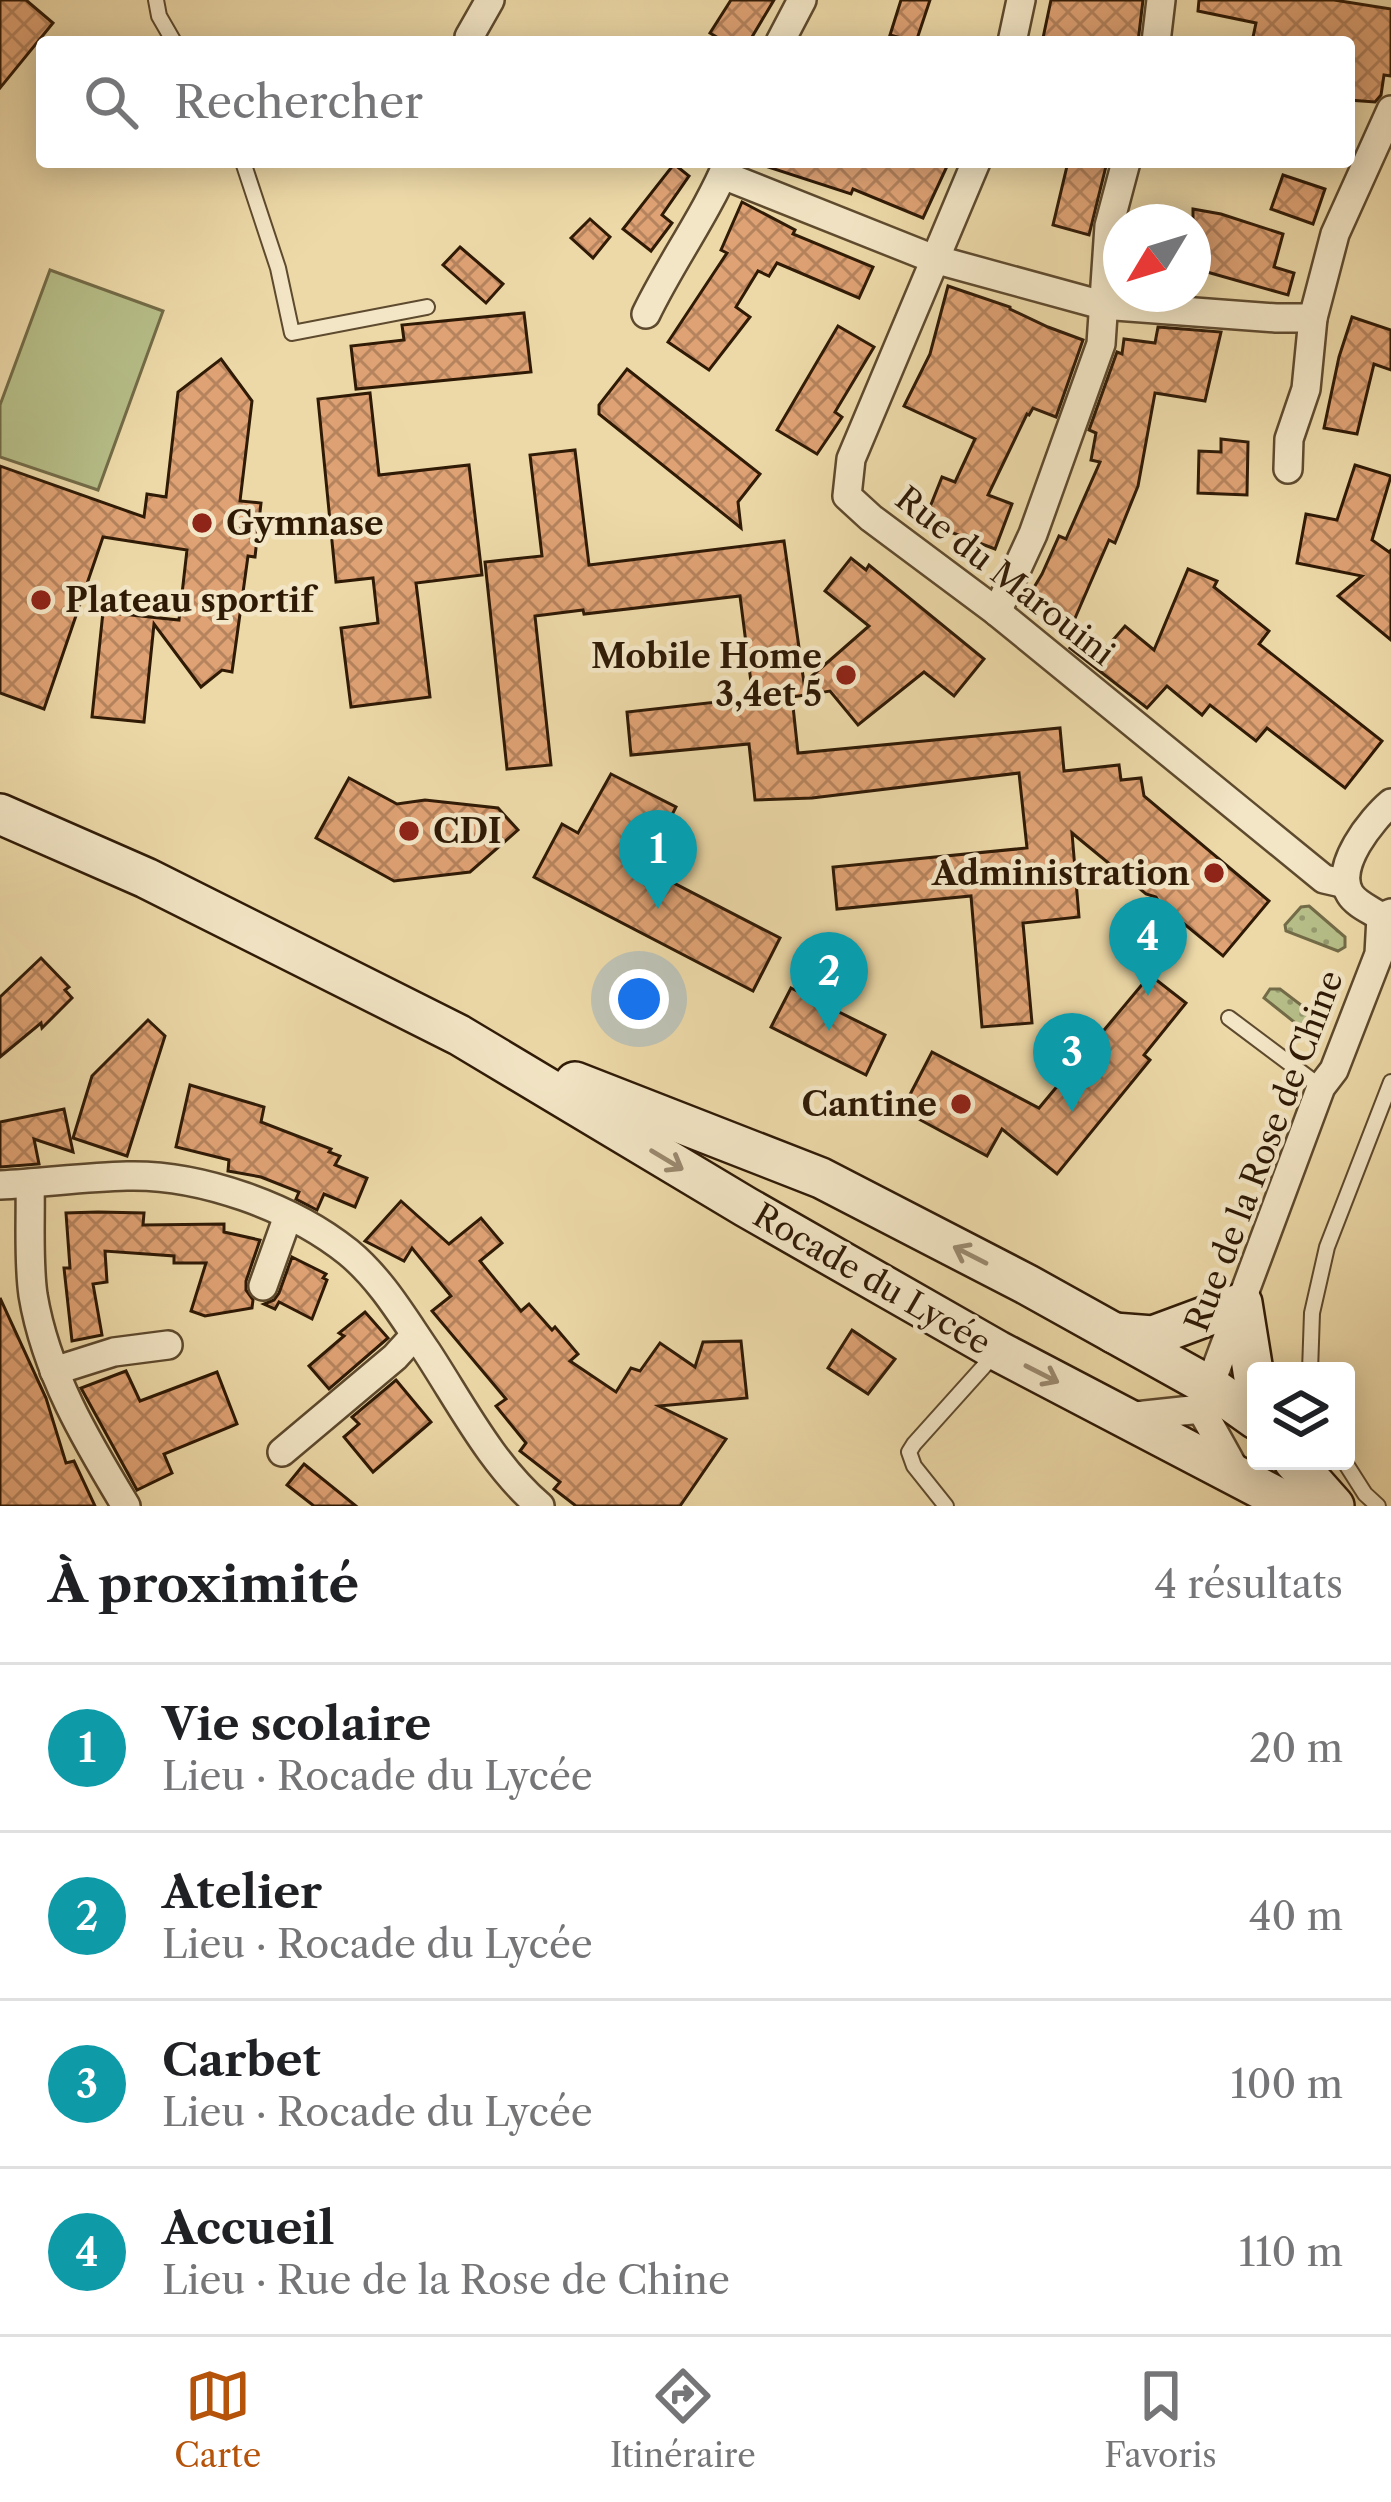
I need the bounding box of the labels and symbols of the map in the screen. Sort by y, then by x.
north arrow [1103,204,1211,312]
street label: Rue du Marouini [887,478,1123,674]
place label: Gymnase [226,503,384,544]
marker: Gymnase [189,510,215,536]
place label: Plateau sportif [65,580,318,621]
marker: Plateau sportif [28,587,54,613]
place label: Mobile Home 3,4et 5 [591,636,822,715]
marker: Mobile Home 3,4et 5 [833,662,859,688]
pin: 1 [619,810,697,909]
place label: CDI [433,811,502,852]
marker: CDI [396,818,422,844]
place label: Administration [931,853,1190,894]
marker: Administration [1201,860,1227,886]
pin: 4 [1109,897,1187,996]
pin: 2 [790,932,868,1031]
street label: Rue de la Rose de Chine [1176,965,1352,1337]
your location [609,969,669,1029]
pin: 3 [1033,1013,1111,1112]
place label: Cantine [801,1084,937,1125]
marker: Cantine [948,1091,974,1117]
one-way arrow [649,1148,684,1172]
street label: Rocade du Lycée [746,1194,998,1364]
one-way arrow [954,1243,989,1266]
one-way arrow [1024,1363,1060,1386]

